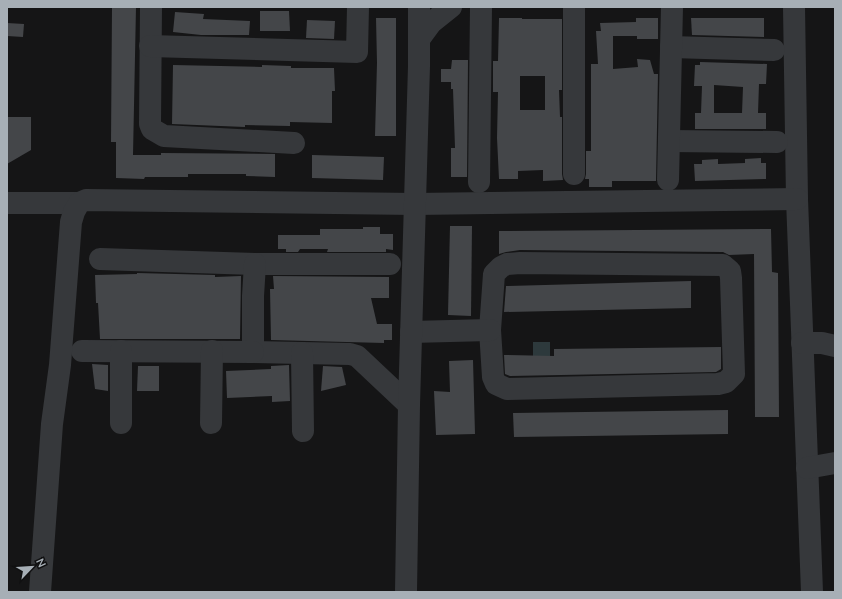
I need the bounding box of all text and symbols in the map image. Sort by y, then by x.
north arrow [12,547,52,587]
text: N [33,556,49,569]

